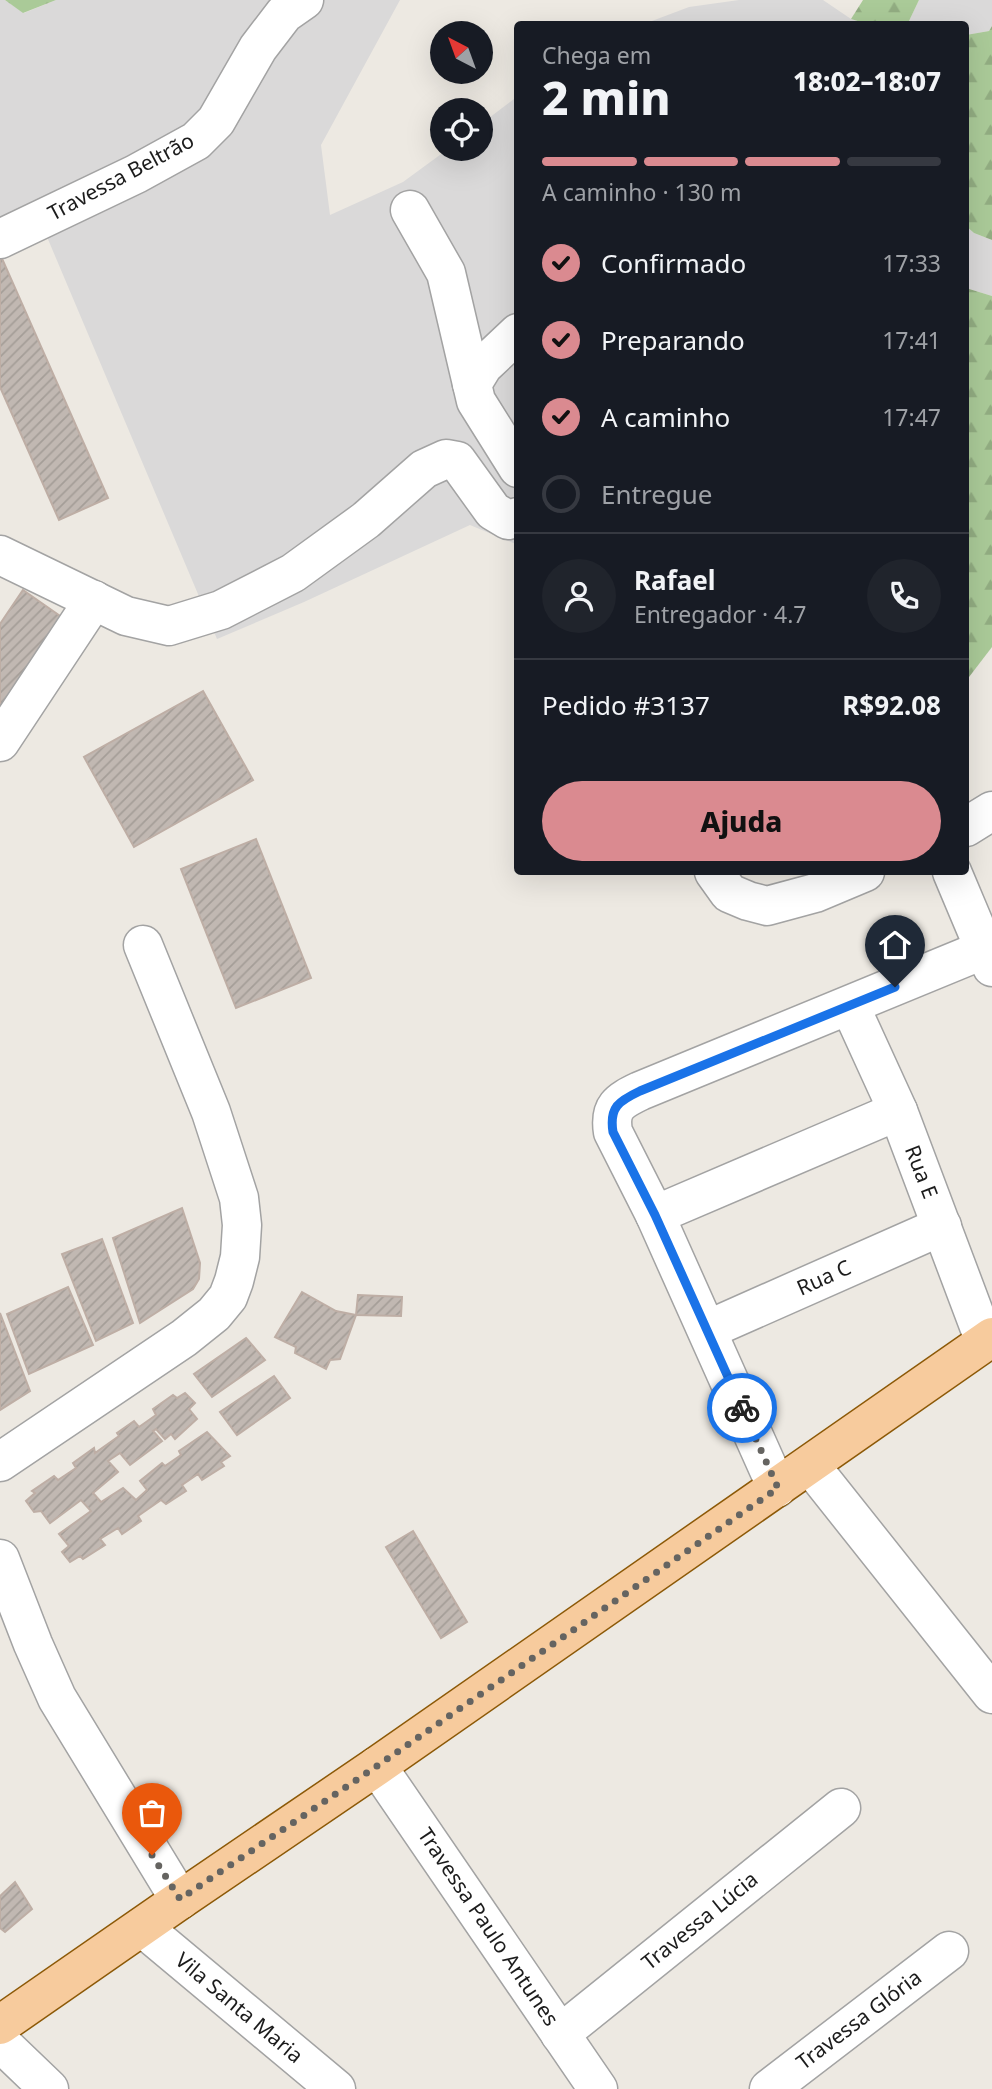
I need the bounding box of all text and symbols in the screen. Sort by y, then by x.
north arrow [430,21,494,84]
map controls [430,21,493,161]
text: Chega em [542,39,651,71]
text: 18:02–18:07 [793,63,941,99]
text: 2 min [542,66,671,128]
button: locate [430,98,493,161]
street label: Travessa Beltrão [43,126,199,226]
text: A caminho · 130 m [542,176,741,208]
icon: check [542,244,580,282]
text: Confirmado [601,245,746,281]
text: 17:33 [882,247,941,279]
icon: check [542,321,580,359]
text: Preparando [601,322,745,358]
text: 17:41 [882,324,941,356]
icon: check [542,398,580,436]
text: A caminho [601,399,730,435]
text: 17:47 [882,401,941,433]
text: Entregue [601,476,713,512]
button: person [542,559,616,633]
button: phone [867,559,941,633]
text: Rafael [634,562,716,598]
text: Entregador · 4.7 [634,598,807,630]
text: Pedido #3137 [542,687,710,723]
text: R$92.08 [842,687,941,723]
button: Ajuda [542,781,941,861]
pin [865,915,925,987]
icon: home [876,926,914,964]
street label: Rua E [899,1141,945,1202]
street label: Rua C [792,1253,855,1301]
courier [707,1373,777,1443]
icon: bike [723,1389,761,1427]
pin [122,1783,182,1855]
icon: bag [133,1794,171,1832]
street label: Travessa Paulo Antunes [412,1822,566,2031]
street label: Travessa Lúcia [635,1865,763,1976]
street label: Vila Santa Maria [170,1946,309,2069]
street label: Travessa Glória [790,1963,927,2075]

